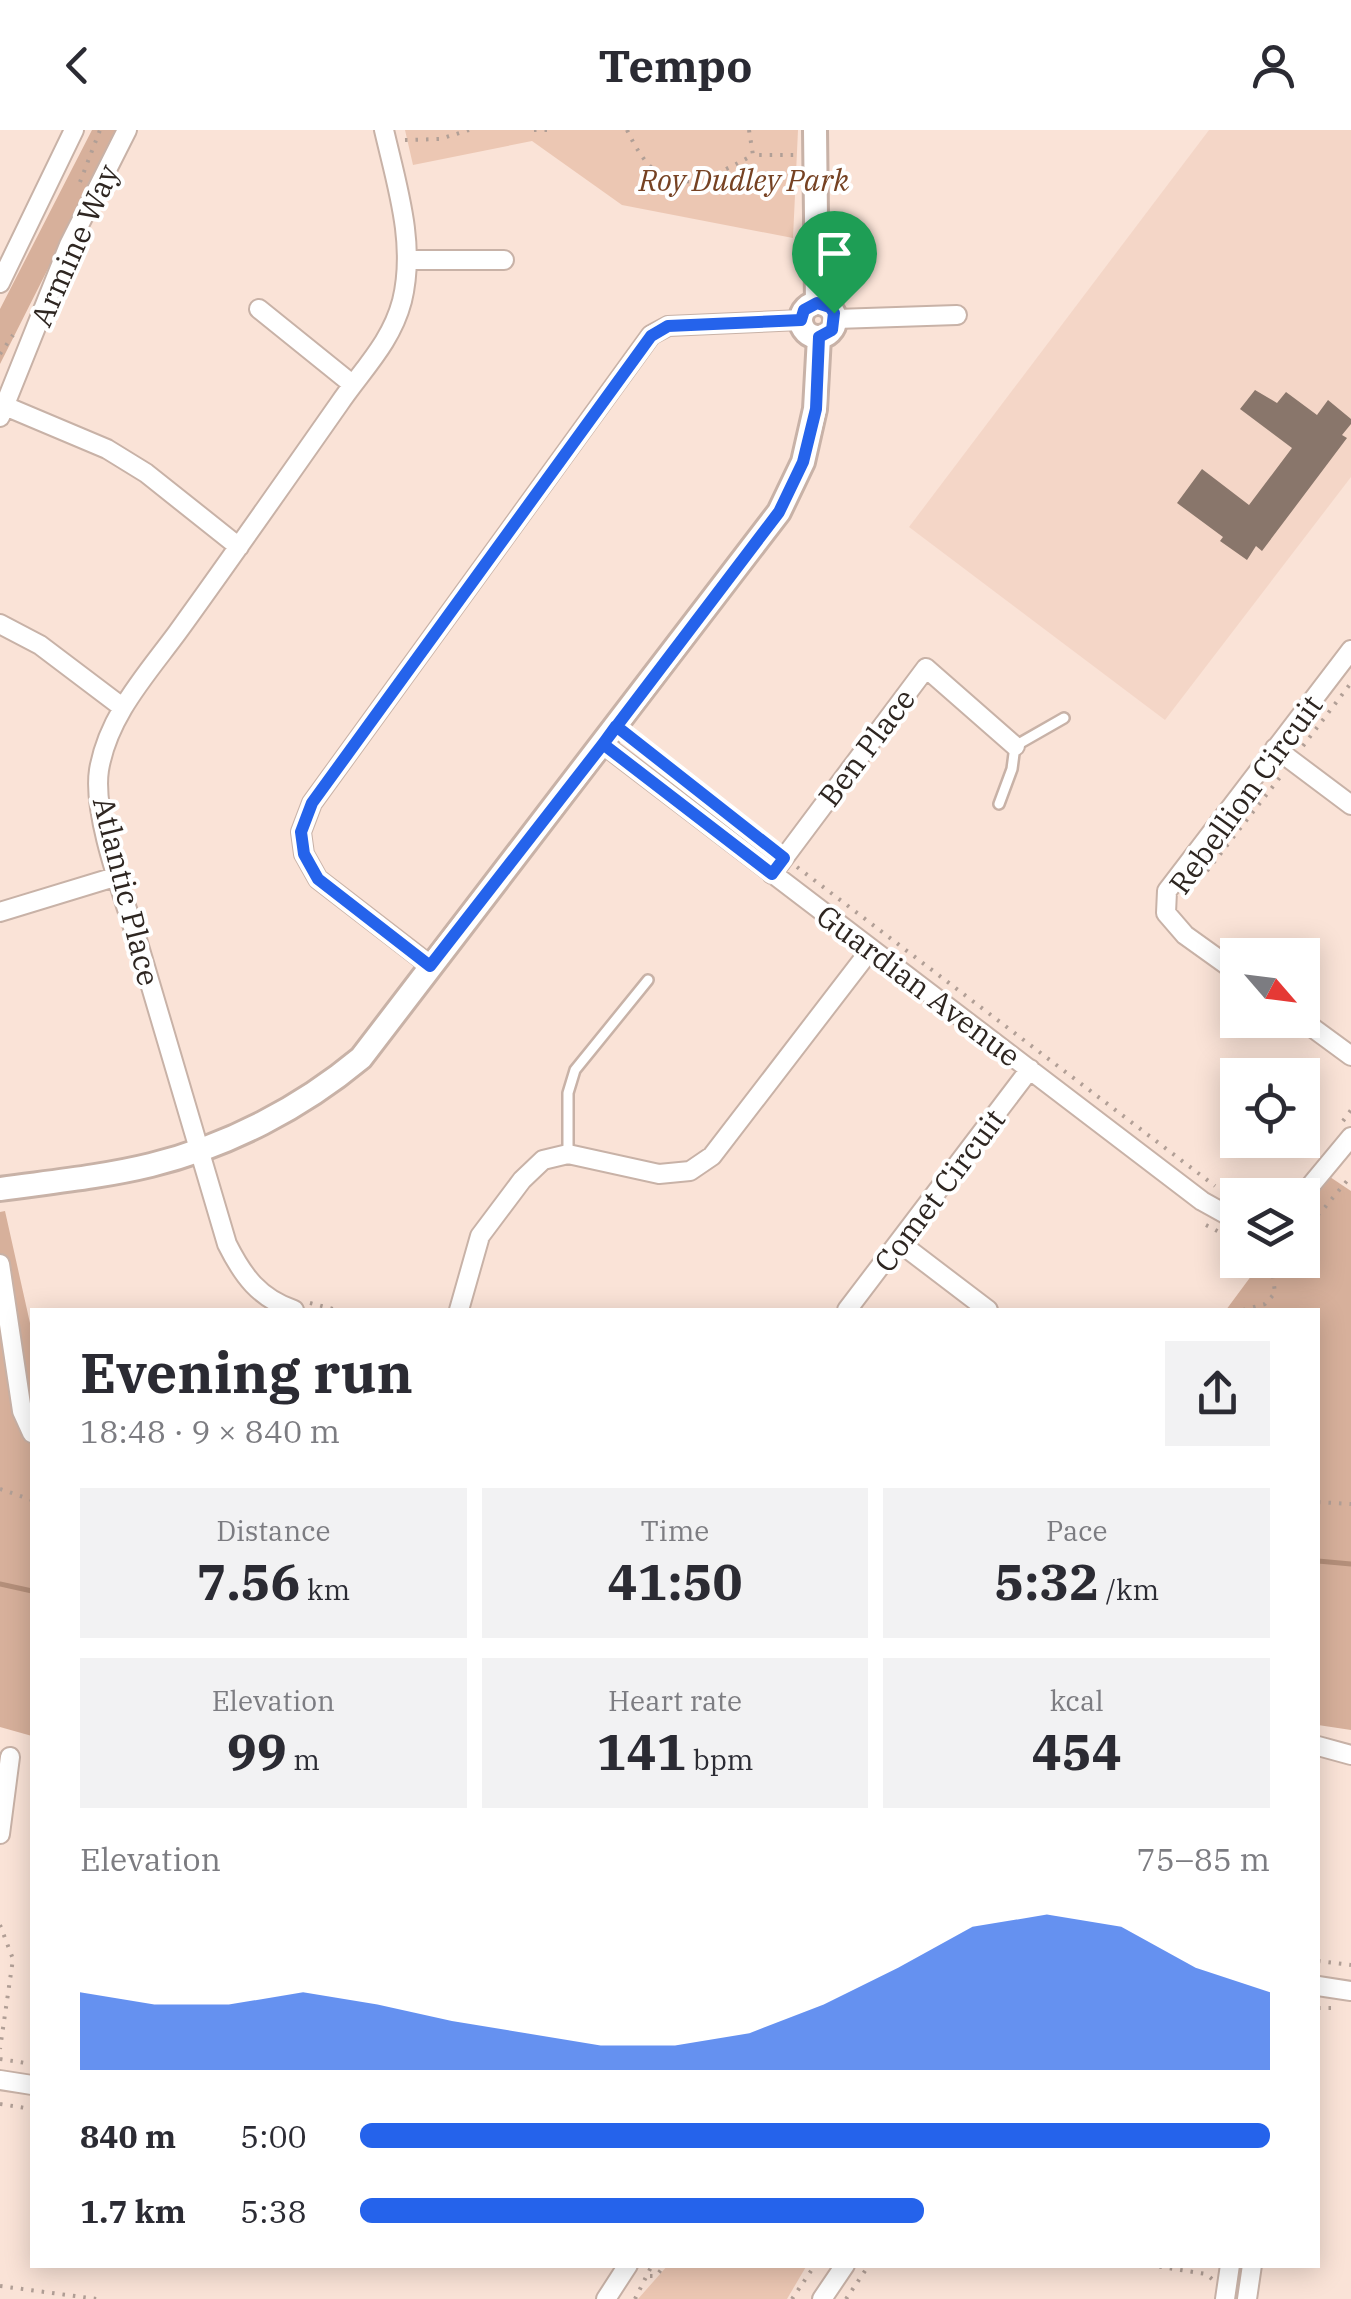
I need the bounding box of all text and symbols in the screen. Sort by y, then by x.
text: Tempo [599,36,753,94]
icon: back [50,38,105,93]
icon: person [1246,38,1301,93]
street label: Armine Way [21,158,127,332]
park label: Roy Dudley Park [638,160,849,199]
pin [792,211,877,314]
icon: arrive [807,226,862,281]
street label: Ben Place [809,680,923,814]
street label: Rebellion Circuit [1160,687,1330,901]
street label: Atlantic Place [85,793,169,989]
street label: Guardian Avenue [809,896,1029,1074]
north arrow [1220,938,1320,1038]
map controls [1220,938,1320,1278]
button: locate [1220,1058,1320,1158]
street label: Comet Circuit [865,1101,1013,1279]
button: layers [1220,1178,1320,1278]
text: Evening run [80,1337,413,1408]
button: share [1165,1341,1270,1446]
text: 18:48 · 9 × 840 m [80,1410,340,1452]
text: Distance [216,1512,330,1549]
text: Time [641,1512,709,1549]
text: Pace [1046,1512,1107,1549]
text: 7.56 [197,1549,301,1614]
text: 41:50 [607,1549,743,1614]
text: 5:32 [994,1549,1099,1614]
text: km [301,1571,350,1608]
text: /km [1099,1571,1159,1608]
text: Elevation [212,1682,335,1719]
text: Heart rate [608,1682,742,1719]
text: kcal [1050,1682,1104,1719]
text: 99 [227,1719,287,1784]
text: 141 [596,1719,686,1784]
text: 454 [1032,1719,1122,1784]
text: m [287,1741,320,1778]
text: bpm [686,1741,754,1778]
text: Elevation [80,1838,221,1880]
text: 75–85 m [1136,1838,1270,1880]
text: 840 m [80,2115,176,2157]
text: 5:00 [240,2115,307,2157]
text: 1.7 km [80,2190,186,2232]
text: 5:38 [240,2190,307,2232]

